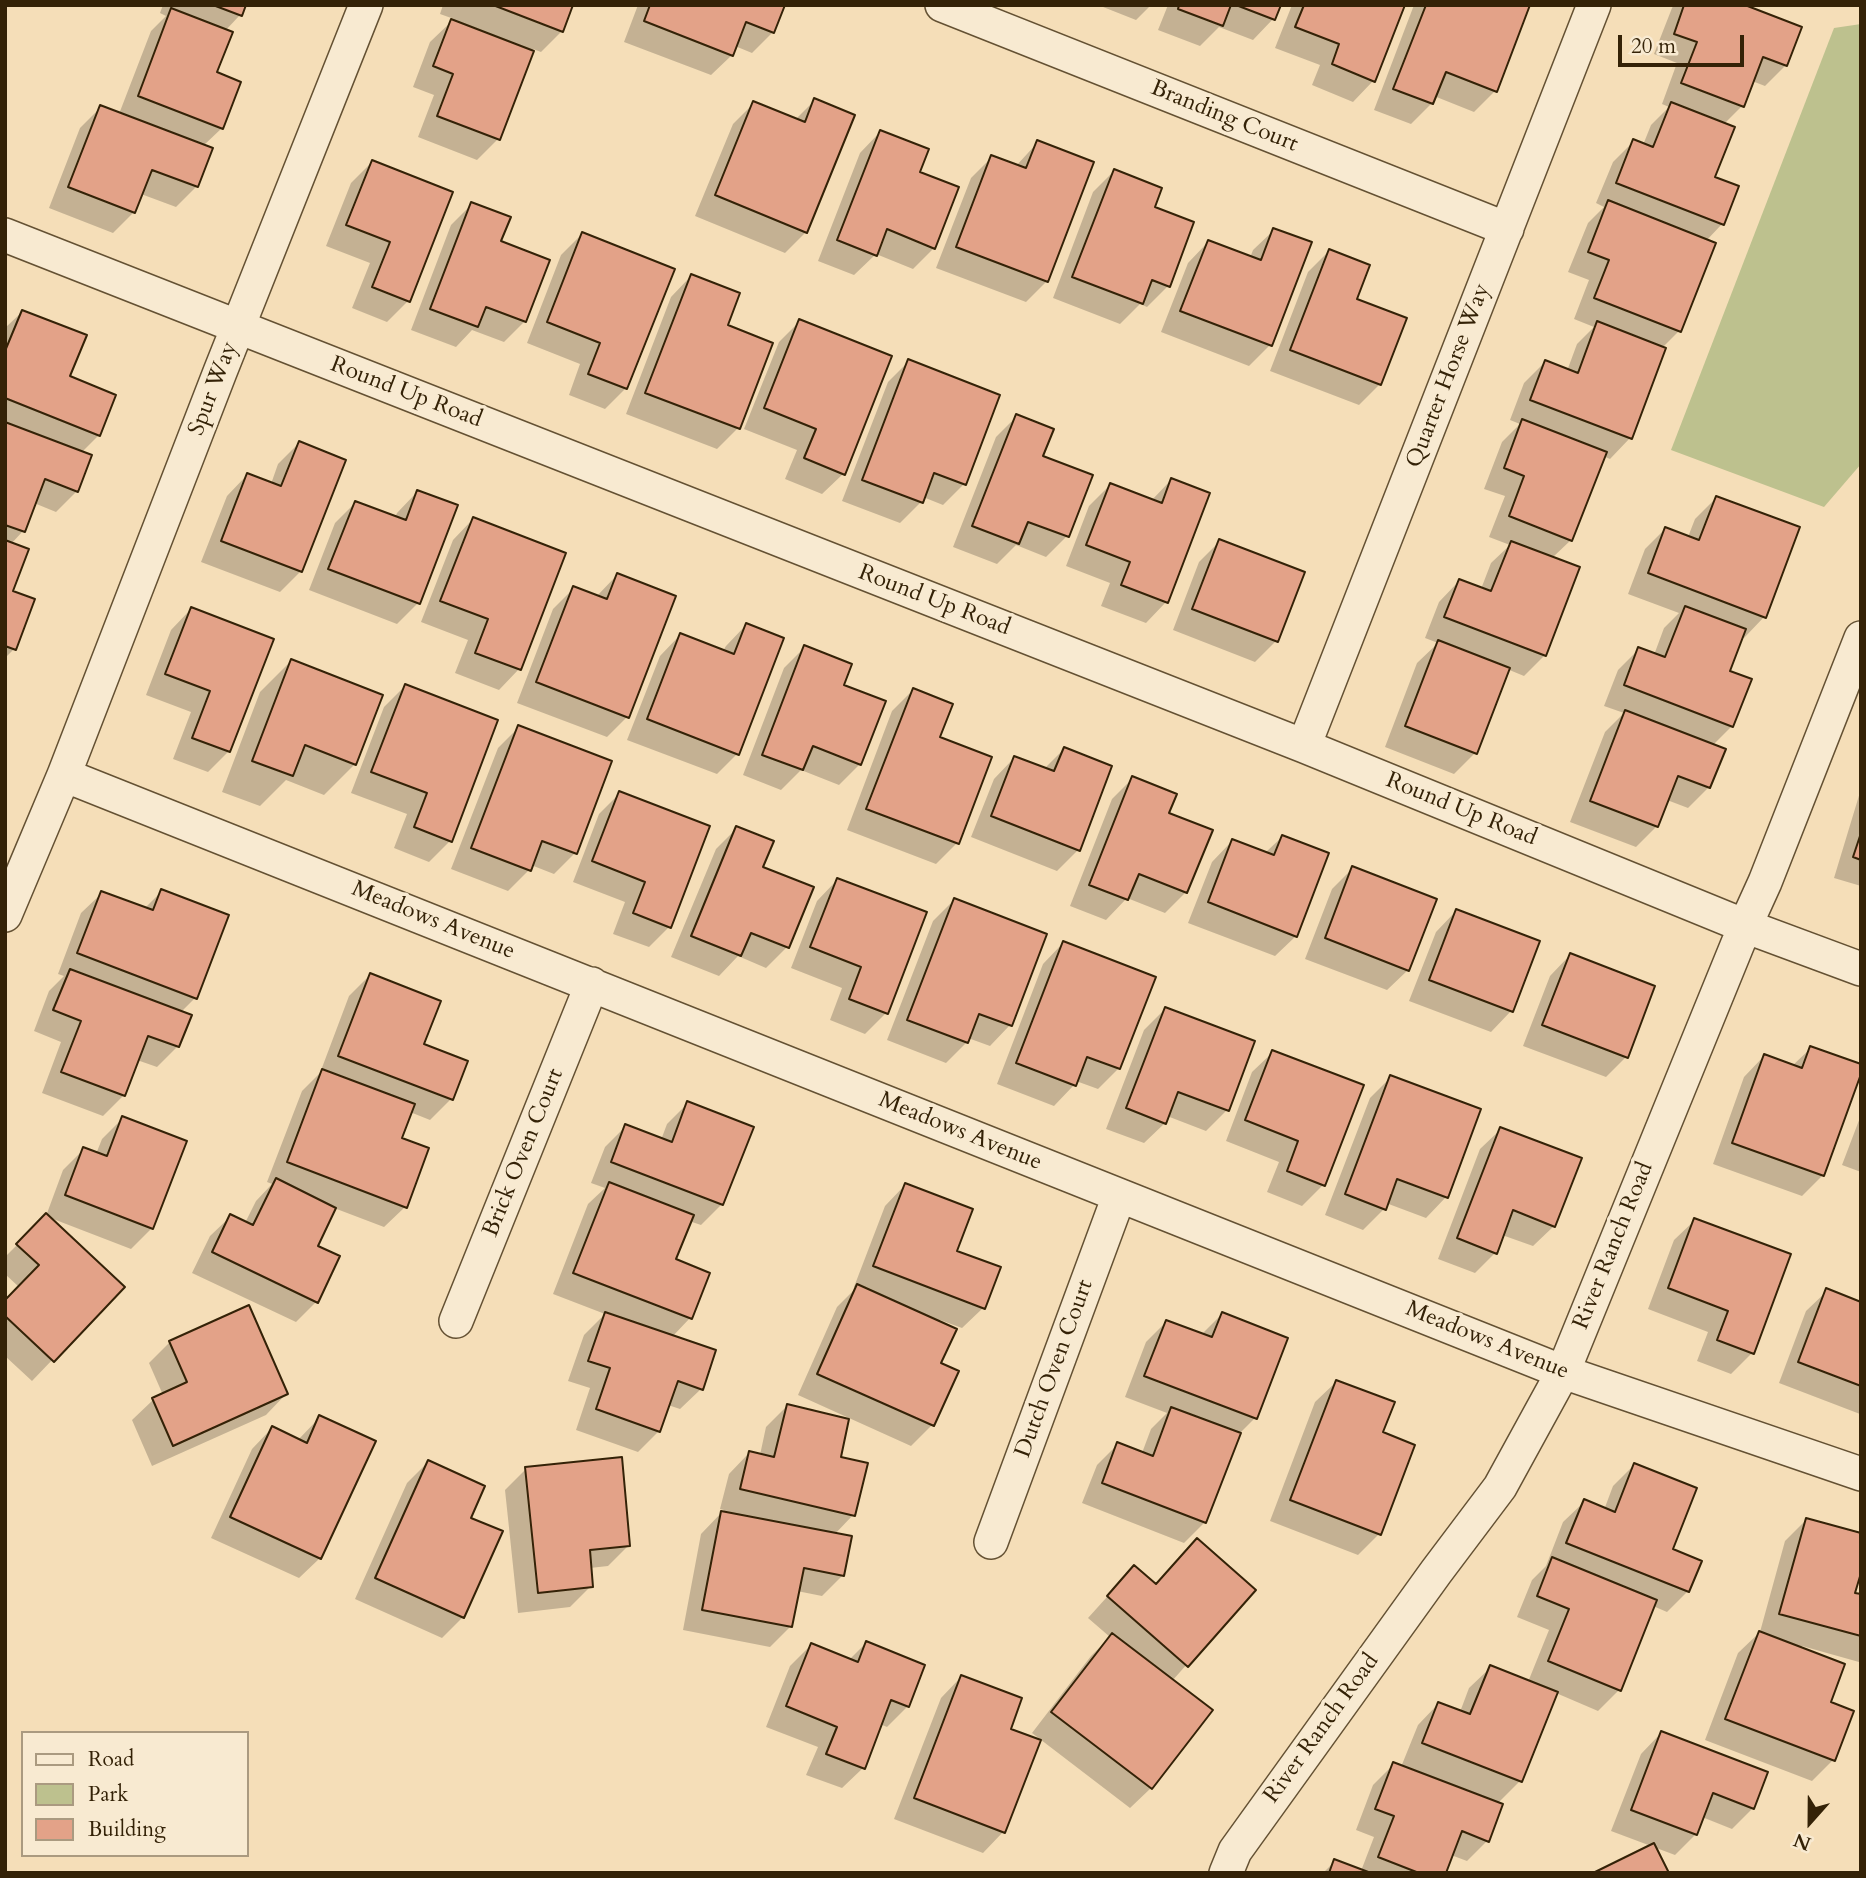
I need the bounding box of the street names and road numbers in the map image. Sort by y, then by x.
street label: Branding Court [1146,75,1302,159]
street label: Quarter Horse Way [1401,280,1497,472]
street label: Spur Way [183,338,245,440]
street label: Round Up Road [326,351,486,435]
street label: Round Up Road [854,559,1014,643]
street label: Round Up Road [1382,767,1540,853]
street label: Meadows Avenue [347,876,519,966]
street label: Brick Oven Court [478,1065,570,1241]
street label: Meadows Avenue [874,1087,1046,1177]
street label: River Ranch Road [1568,1158,1660,1334]
street label: Dutch Oven Court [1010,1276,1100,1462]
street label: Meadows Avenue [1401,1296,1573,1386]
street label: River Ranch Road [1259,1649,1385,1809]

